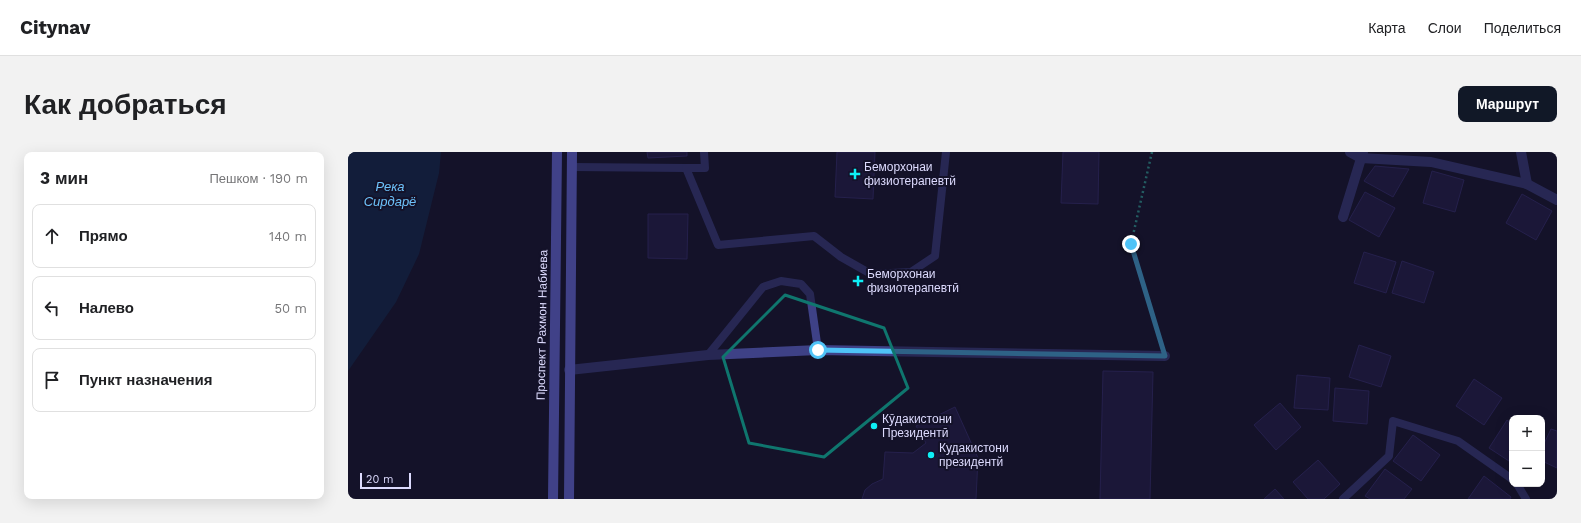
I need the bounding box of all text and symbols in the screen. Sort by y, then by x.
text: Citynav [20,16,91,39]
text: Карта [1368,20,1406,36]
text: Слои [1428,20,1462,36]
text: Поделиться [1484,20,1561,36]
button: Маршрут [1458,86,1557,122]
text: Как добраться [24,88,227,121]
place label: Беморхонаи физиотерапевтй [864,160,956,188]
text: 3 мин [40,168,88,188]
marker: Беморхонаи физиотерапевтй [849,168,861,180]
text: Пешком · 190 m [209,171,308,186]
water label: Река Сирдарё [364,179,416,209]
icon: ahead [41,225,63,247]
text: Прямо [79,227,128,245]
text: 140 m [269,229,307,244]
route end [1122,235,1140,253]
street label: Проспект Рахмон Набиева [534,249,550,400]
place label: Беморхонаи физиотерапевтӣ [867,267,959,295]
marker: Беморхонаи физиотерапевтӣ [852,275,864,287]
icon: left [41,297,63,319]
text: Налево [79,299,134,317]
text: 50 m [275,301,307,316]
route start [809,341,827,359]
icon: arrive [41,369,63,391]
text: Пункт назначения [79,371,212,389]
place label: Кӯдакистони Президентӣ [882,412,952,440]
map controls [1509,415,1545,487]
button: + [1509,415,1545,451]
marker: Кӯдакистони Президентӣ [869,421,879,431]
place label: Кудакистони президентй [939,441,1009,469]
marker: Кудакистони президентй [926,450,936,460]
button: − [1509,451,1545,487]
scale bar [360,471,411,490]
text: 20 m [366,473,394,486]

